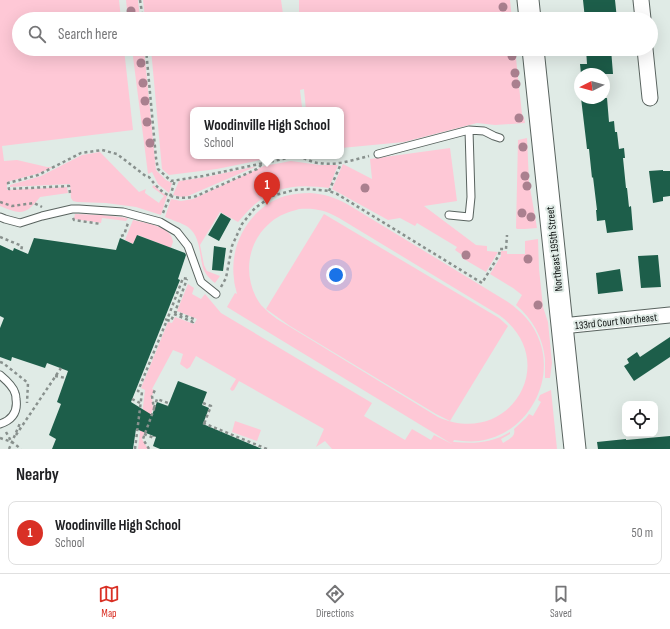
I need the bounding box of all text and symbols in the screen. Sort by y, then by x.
search box [12,12,658,56]
icon: search [26,23,48,45]
text: Search here [58,25,118,44]
north arrow [574,68,610,104]
popup [190,107,344,159]
text: Woodinville High School [204,116,330,135]
text: School [204,135,234,151]
pin: 1 [254,172,280,205]
street label: Northeast 195th Street [544,205,565,292]
your location [326,265,346,285]
street label: 133rd Court Northeast [574,311,658,332]
map controls [622,401,658,437]
button: locate [622,401,658,437]
text: Nearby [16,465,59,485]
text: Woodinville High School [55,516,181,535]
text: 1 [27,525,33,541]
text: 50 m [632,525,653,541]
text: School [55,535,85,551]
tab: Map [98,583,120,620]
tab: Directions [316,583,354,620]
tab: Saved [550,583,572,620]

